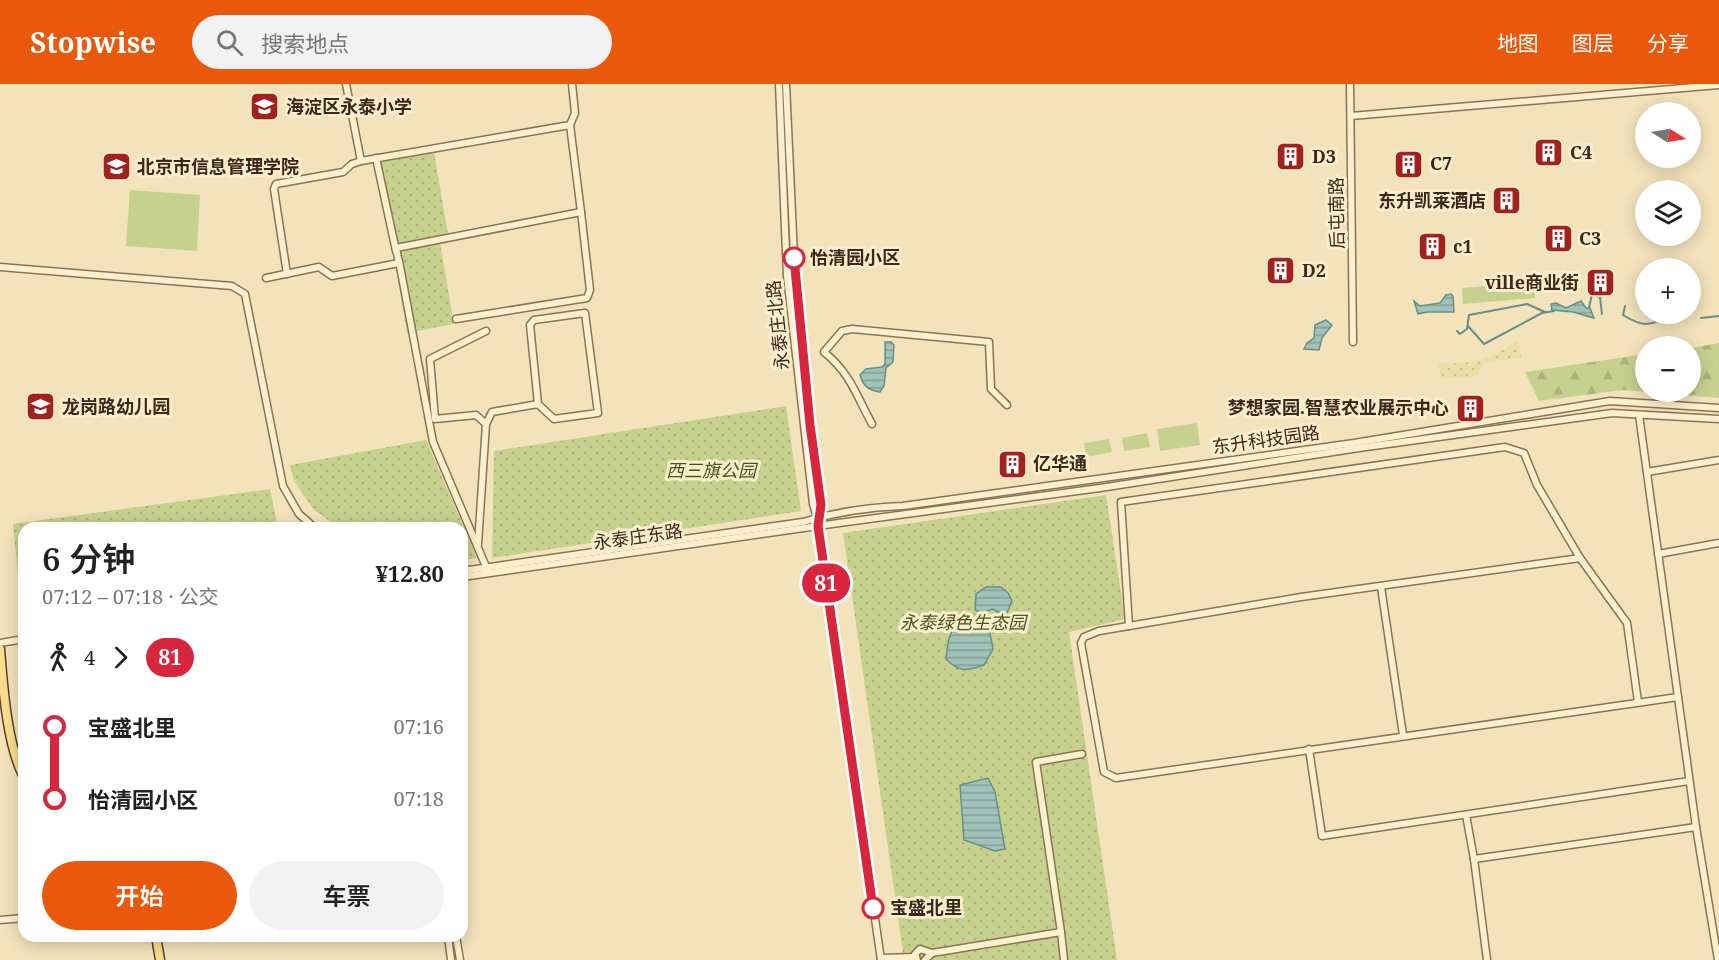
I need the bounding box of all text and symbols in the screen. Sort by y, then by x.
search box [192,15,612,69]
text: Stopwise [30,23,156,61]
icon: search [213,26,246,59]
text: 搜索地点 [261,28,349,58]
text: 地图 [1497,29,1539,57]
text: 图层 [1572,29,1614,57]
text: 分享 [1647,29,1689,57]
school or university icon: 海淀区永泰小学 [249,91,281,123]
place label: 海淀区永泰小学 [286,94,412,118]
north arrow [1635,102,1701,168]
map controls [1635,102,1701,402]
building icon: C4 [1533,137,1565,169]
place label: C4 [1570,140,1592,164]
building icon: D3 [1275,141,1307,173]
place label: D3 [1312,144,1336,168]
building icon: C7 [1393,148,1425,180]
school or university icon: 北京市信息管理学院 [100,151,132,183]
place label: C7 [1430,151,1452,175]
place label: 北京市信息管理学院 [137,154,299,178]
street label: 后屯南路 [1323,177,1349,249]
button: layers [1635,180,1701,246]
building icon: 东升凯莱酒店 [1491,185,1523,217]
place label: 东升凯莱酒店 [1378,188,1486,212]
building icon: C3 [1542,223,1574,255]
place label: C3 [1579,226,1601,250]
building icon: c1 [1416,231,1448,263]
place label: c1 [1453,234,1473,258]
place label: 怡清园小区 [810,245,900,269]
marker: 怡清园小区 [783,247,805,269]
building icon: D2 [1265,255,1297,287]
place label: D2 [1302,258,1326,282]
button: + [1635,258,1701,324]
building icon: ville商业街 [1584,267,1616,299]
place label: ville商业街 [1485,270,1579,294]
street label: 永泰庄北路 [760,279,794,371]
button: − [1635,336,1701,402]
school or university icon: 龙岗路幼儿园 [25,391,57,423]
building icon: 梦想家园.智慧农业展示中心 [1454,392,1486,424]
place label: 龙岗路幼儿园 [62,394,170,418]
place label: 梦想家园.智慧农业展示中心 [1228,395,1449,419]
street label: 东升科技园路 [1211,420,1321,458]
building icon: 亿华通 [996,448,1028,480]
place label: 亿华通 [1033,451,1087,475]
park label: 西三旗公园 [666,458,759,482]
street label: 永泰庄东路 [592,518,684,554]
text: 6 分钟 [42,536,135,581]
text: ¥12.80 [375,558,444,588]
line badge: 81 [799,564,853,602]
text: 81 [814,569,838,597]
text: 07:12 – 07:18 · 公交 [42,583,219,610]
park label: 永泰绿色生态园 [900,610,1029,634]
icon: walk [42,641,75,674]
icon: forward [104,641,137,674]
text: 81 [158,643,182,671]
text: 4 [84,644,95,671]
text: 宝盛北里 [88,712,176,742]
text: 07:16 [394,713,444,740]
text: 怡清园小区 [88,784,198,814]
text: 07:18 [394,785,444,812]
button: 开始 [42,861,237,930]
button: 车票 [249,861,444,930]
place label: 宝盛北里 [890,895,962,919]
marker: 宝盛北里 [862,897,884,919]

